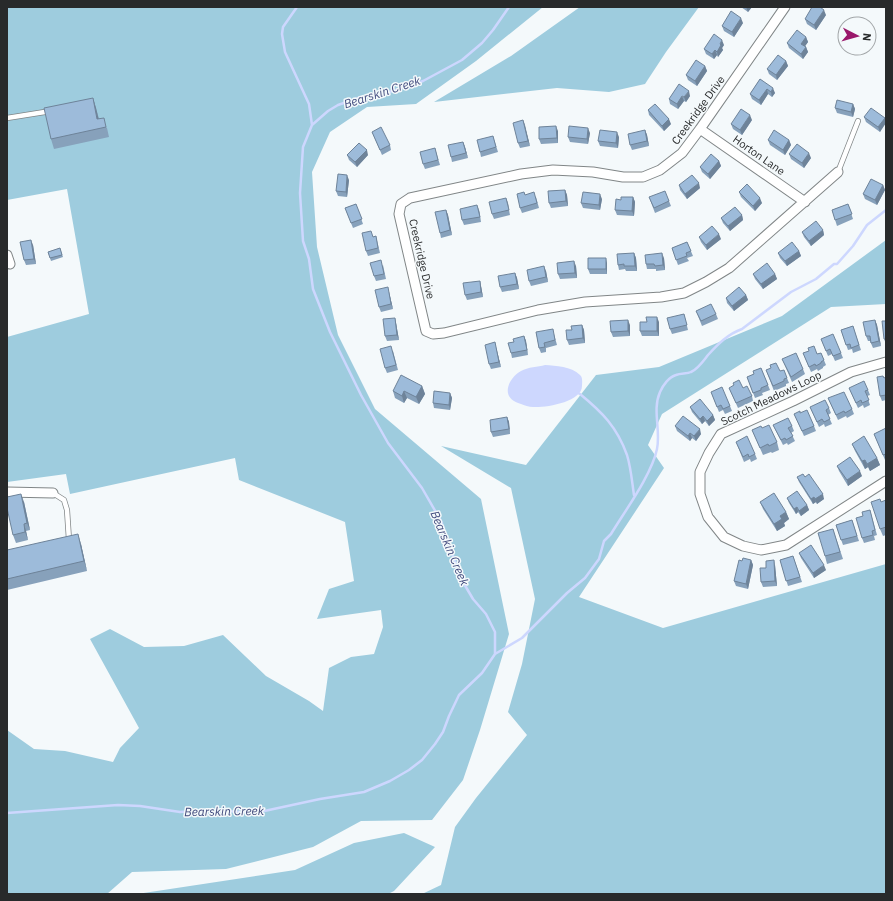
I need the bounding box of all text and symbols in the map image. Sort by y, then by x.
north arrow [837,16,877,56]
text: N [860,32,874,42]
water label: Bearskin Creek [342,72,423,111]
street label: Creekridge Drive [668,73,728,147]
street label: Horton Lane [730,132,788,178]
street label: Creekridge Drive [406,218,438,300]
street label: Scotch Meadows Loop [718,368,824,428]
water label: Bearskin Creek [428,508,473,588]
water label: Bearskin Creek [184,803,265,819]

